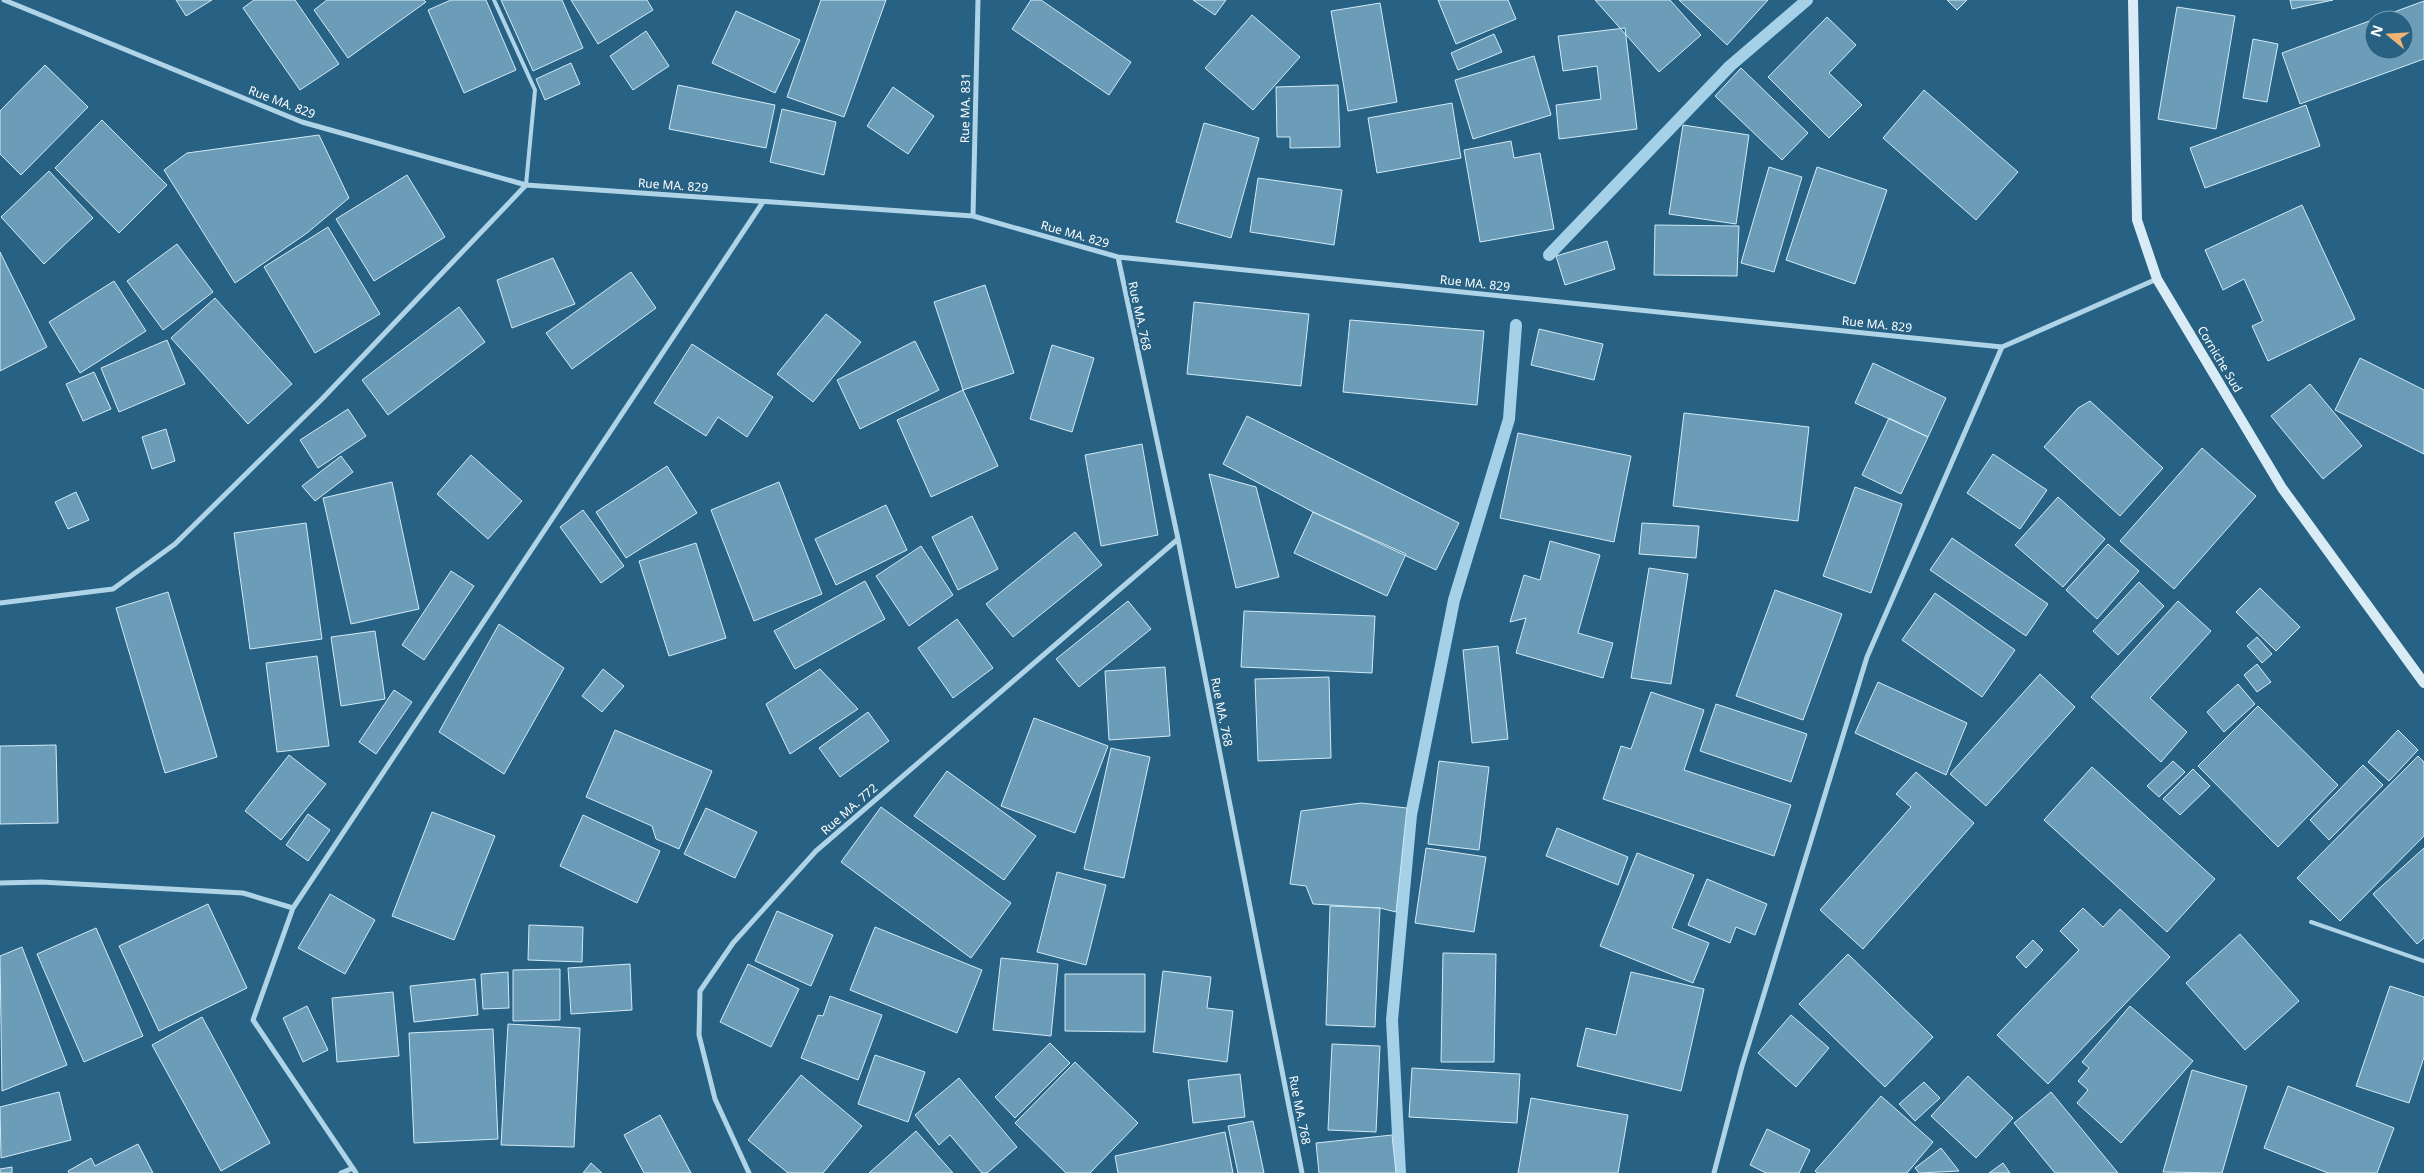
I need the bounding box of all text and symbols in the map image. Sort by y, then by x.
north arrow [2364,10,2414,60]
text: N [2365,22,2387,39]
street label: Rue MA. 831 [956,73,974,143]
street label: Rue MA. 829 [246,81,318,123]
street label: Rue MA. 829 [637,174,709,196]
street label: Rue MA. 829 [1039,216,1111,252]
street label: Rue MA. 829 [1439,271,1511,295]
street label: Rue MA. 768 [1124,280,1156,352]
street label: Rue MA. 829 [1841,312,1913,336]
street label: Corniche Sud [2193,323,2247,395]
street label: Rue MA. 768 [1207,676,1237,748]
street label: Rue MA. 772 [817,779,881,838]
street label: Rue MA. 768 [1285,1074,1315,1146]

